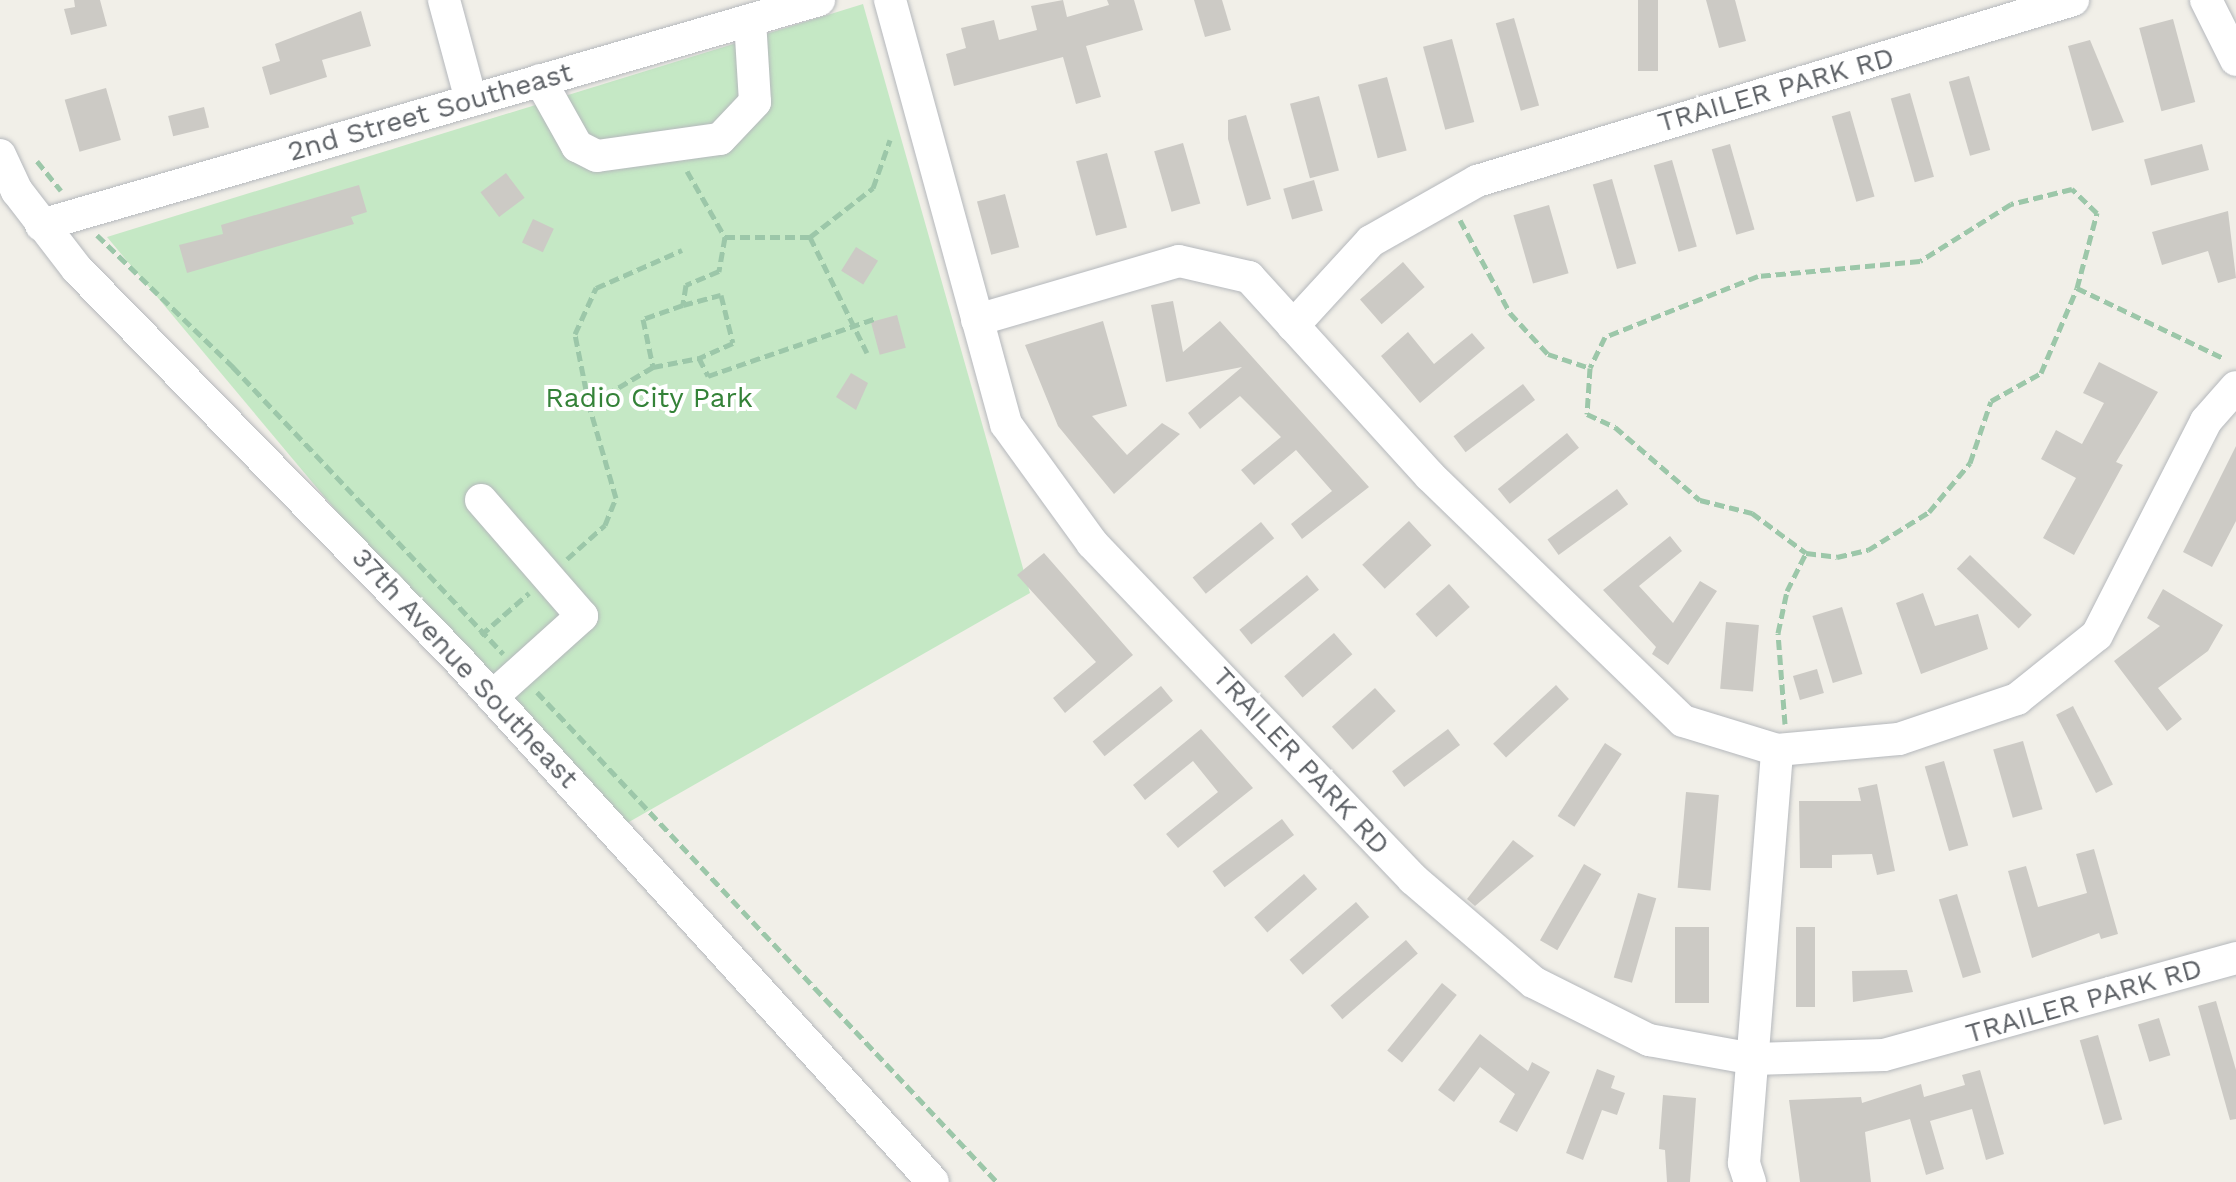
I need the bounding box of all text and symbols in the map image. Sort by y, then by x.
street label: TRAILER PARK RD [1654,40,1898,140]
street label: 2nd Street Southeast [284,55,576,169]
park label: Radio City Park [545,381,753,415]
street label: 37th Avenue Southeast [344,540,586,796]
street label: TRAILER PARK RD [1205,660,1397,862]
street label: TRAILER PARK RD [1962,951,2206,1051]

